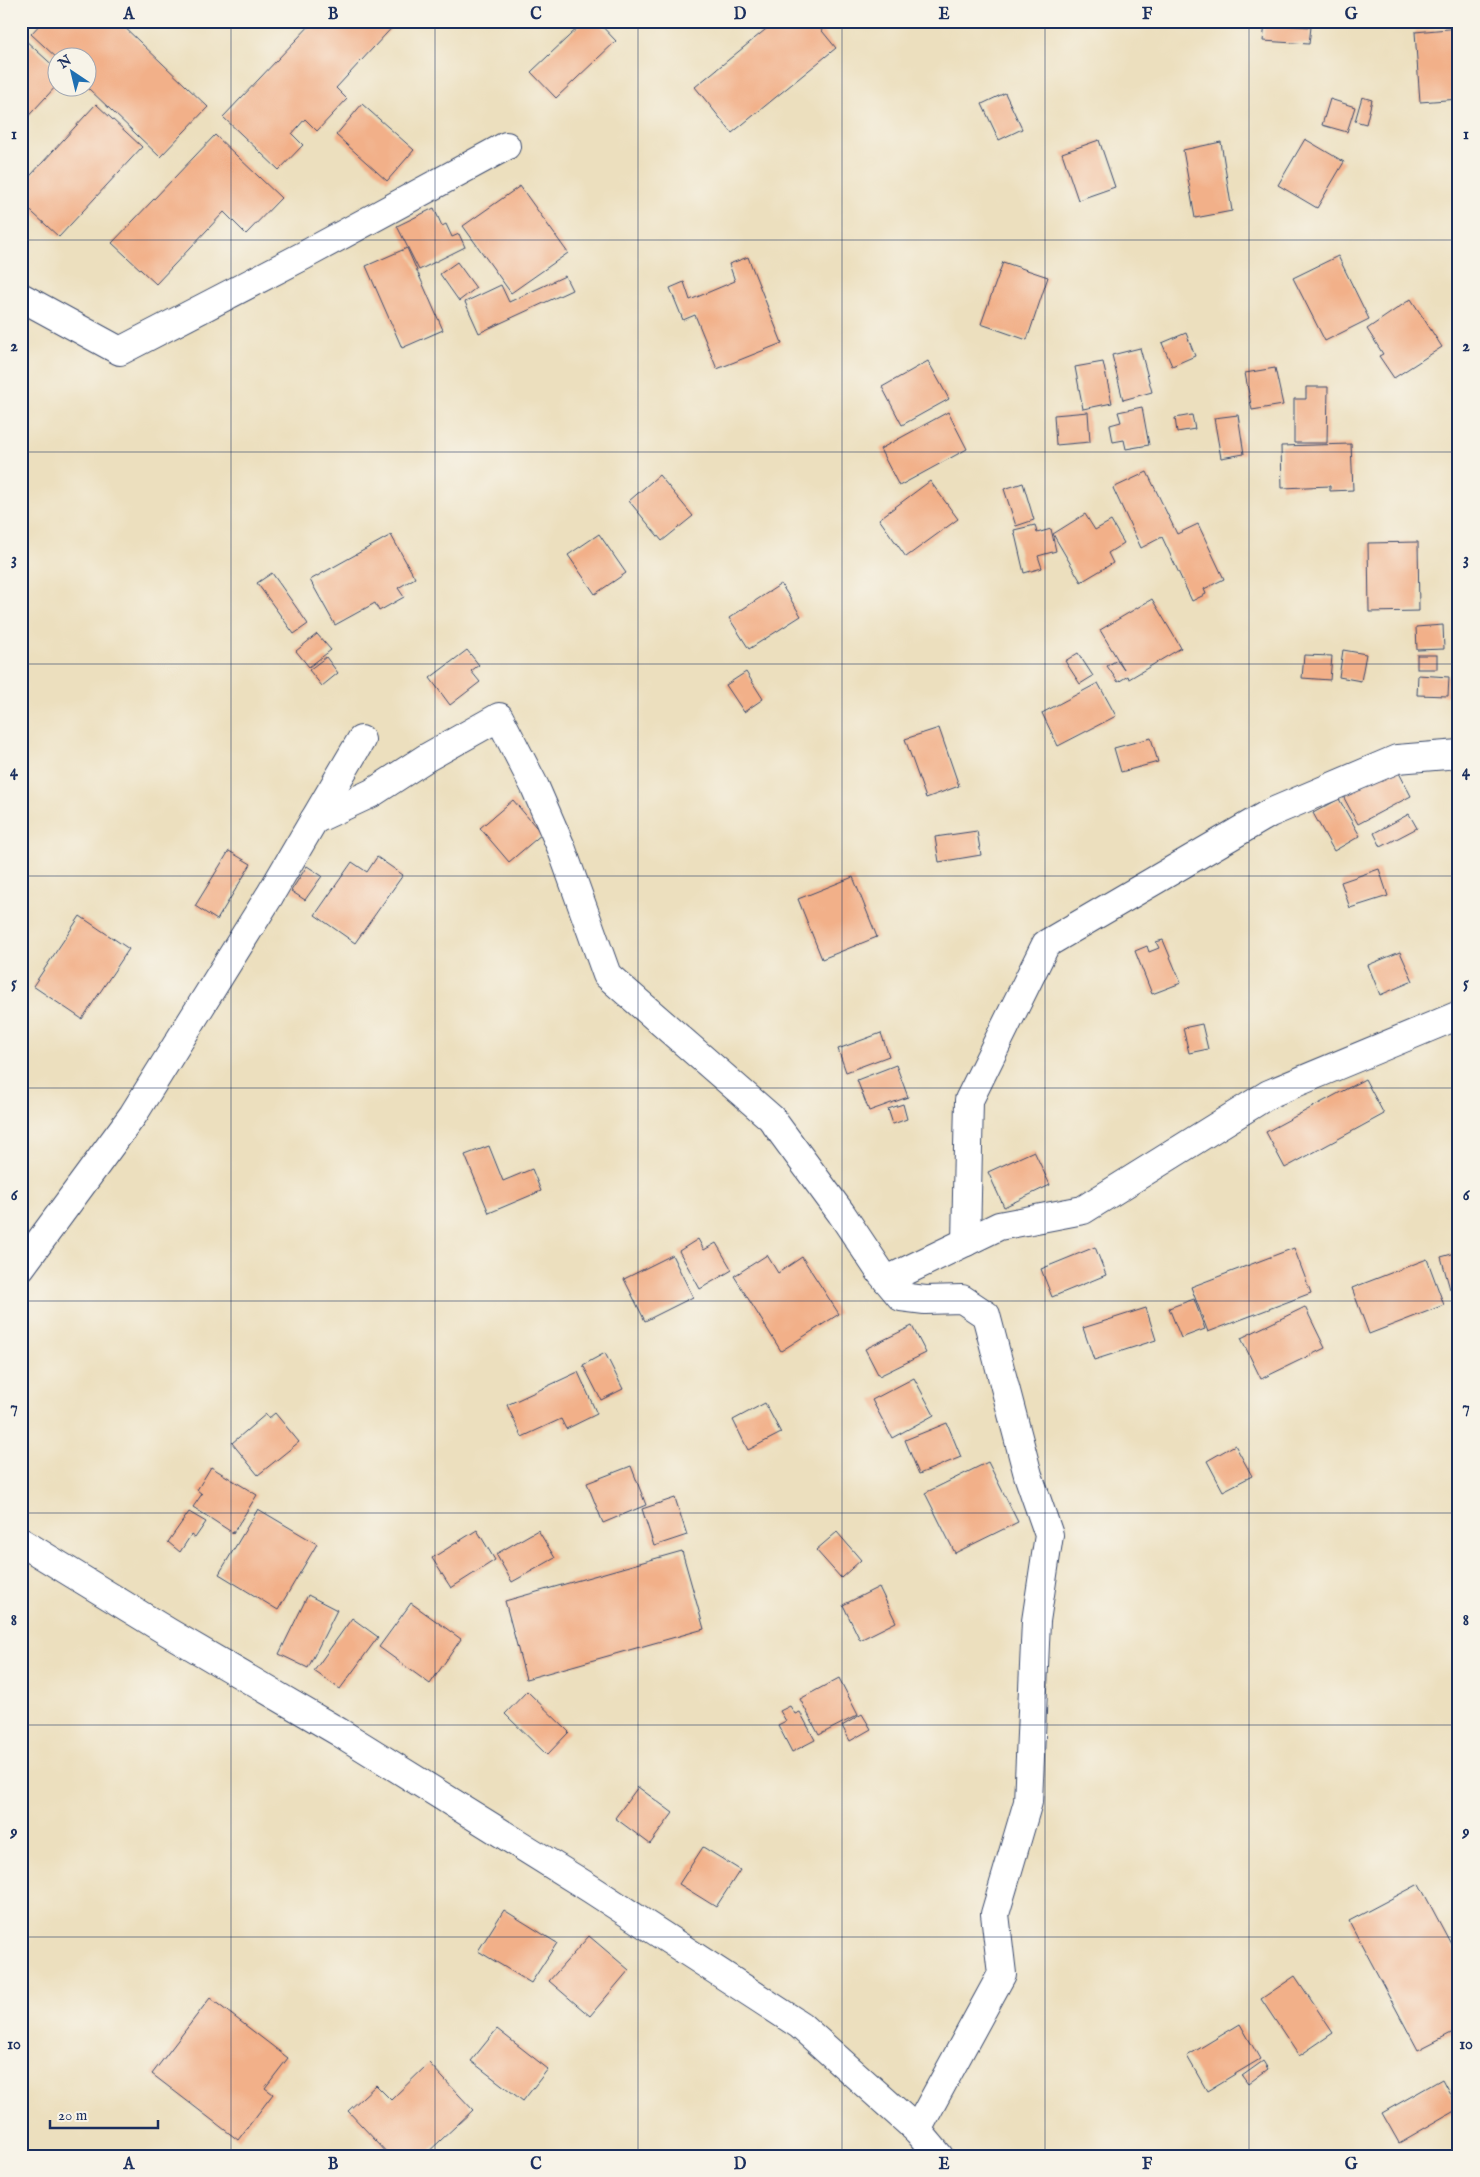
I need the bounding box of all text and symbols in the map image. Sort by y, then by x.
text: A [123,5,136,25]
text: B [328,5,339,25]
text: C [530,5,542,25]
text: D [734,5,747,25]
text: E [938,5,950,25]
text: F [1142,5,1153,25]
text: G [1345,5,1358,25]
north arrow [48,48,98,98]
text: N [54,51,75,74]
text: 1 [11,125,17,145]
text: 1 [1463,125,1469,145]
text: 2 [10,337,18,357]
text: 2 [1462,337,1470,357]
text: 3 [11,550,17,570]
text: 3 [1463,550,1469,570]
text: 4 [10,762,19,782]
text: 4 [1462,762,1471,782]
text: 5 [11,974,17,994]
text: 5 [1463,974,1469,994]
text: 6 [11,1186,19,1206]
text: 6 [1463,1186,1471,1206]
text: 7 [10,1398,18,1418]
text: 7 [1462,1398,1470,1418]
text: 8 [11,1611,17,1631]
text: 8 [1463,1611,1469,1631]
text: 9 [10,1823,18,1843]
text: 9 [1462,1823,1470,1843]
text: 10 [7,2035,21,2055]
text: 10 [1459,2035,1473,2055]
scale bar [50,2097,158,2129]
text: 20 m [58,2106,88,2125]
text: A [123,2155,136,2175]
text: B [328,2155,339,2175]
text: C [530,2155,542,2175]
text: D [734,2155,747,2175]
text: E [938,2155,950,2175]
text: F [1142,2155,1153,2175]
text: G [1345,2155,1358,2175]

